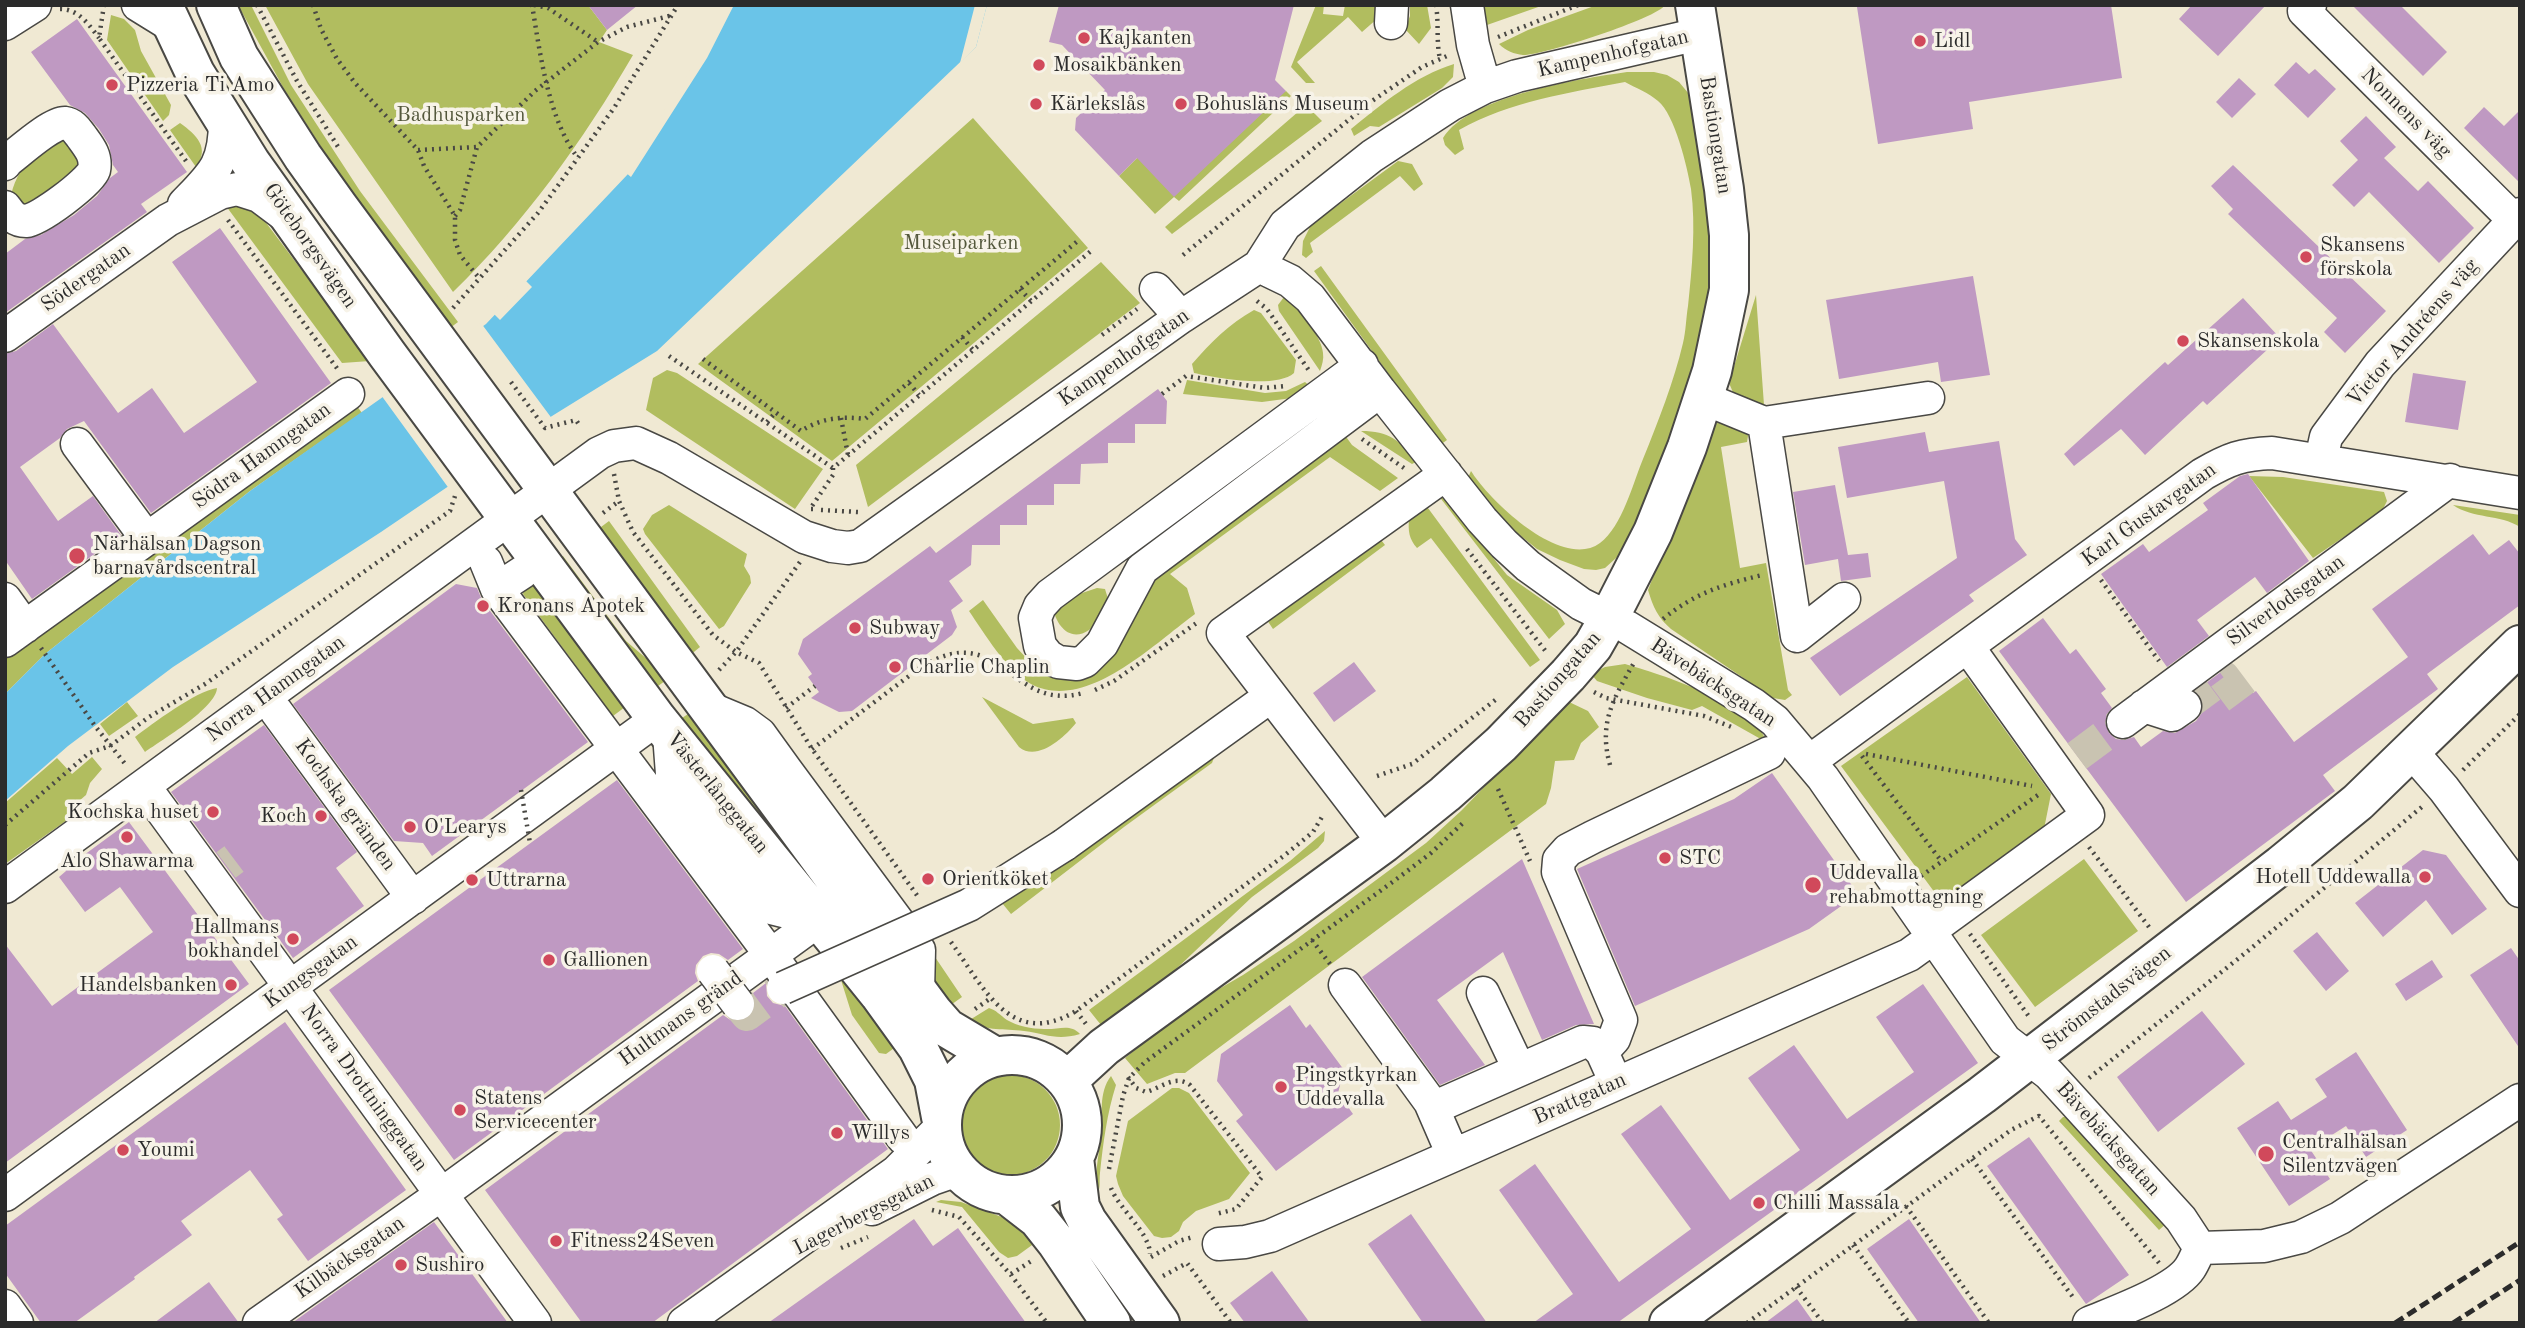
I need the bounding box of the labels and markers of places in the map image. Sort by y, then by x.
place label: Kajkanten [1098,25,1192,51]
place label: Lidl [1934,28,1970,54]
marker: Kajkanten [1076,30,1092,46]
marker: Lidl [1912,33,1928,49]
place label: Mosaikbänken [1053,52,1181,78]
marker: Mosaikbänken [1031,57,1047,73]
place label: Pizzeria Ti Amo [126,72,274,98]
marker: Pizzeria Ti Amo [104,77,120,93]
place label: Kärlekslås [1050,91,1145,117]
place label: Bohusläns Museum [1195,91,1370,117]
marker: Kärlekslås [1028,96,1044,112]
marker: Bohusläns Museum [1173,96,1189,112]
place label: Skansens förskola [2320,232,2405,282]
marker: Skansens förskola [2298,249,2314,265]
place label: Skansenskola [2197,328,2319,354]
marker: Skansenskola [2175,333,2191,349]
place label: Närhälsan Dagson barnavårdscentral [93,531,261,581]
marker: Närhälsan Dagson barnavårdscentral [67,546,87,566]
place label: Kronans Apotek [497,593,645,619]
marker: Kronans Apotek [475,598,491,614]
place label: Subway [869,615,940,641]
marker: Subway [847,620,863,636]
place label: Charlie Chaplin [909,654,1050,680]
marker: Charlie Chaplin [887,659,903,675]
place label: Kochska huset [67,799,199,825]
place label: Koch [260,803,307,829]
marker: Kochska huset [205,804,221,820]
marker: Koch [313,808,329,824]
place label: O'Learys [424,814,507,840]
marker: O'Learys [402,819,418,835]
marker: Alo Shawarma [119,829,135,845]
place label: STC [1679,845,1721,871]
place label: Alo Shawarma [60,848,194,874]
marker: STC [1657,850,1673,866]
place label: Uddevalla rehabmottagning [1829,860,1983,910]
place label: Hotell Uddewalla [2255,864,2411,890]
place label: Orientköket [942,866,1049,892]
place label: Uttrarna [486,867,566,893]
marker: Hotell Uddewalla [2417,869,2433,885]
marker: Orientköket [920,871,936,887]
marker: Uttrarna [464,872,480,888]
marker: Uddevalla rehabmottagning [1803,875,1823,895]
place label: Hallmans bokhandel [187,914,279,964]
marker: Hallmans bokhandel [285,931,301,947]
place label: Gallionen [563,947,648,973]
marker: Gallionen [541,952,557,968]
place label: Handelsbanken [79,972,217,998]
marker: Handelsbanken [223,977,239,993]
place label: Pingstkyrkan Uddevalla [1295,1062,1417,1112]
marker: Pingstkyrkan Uddevalla [1273,1079,1289,1095]
place label: Statens Servicecenter [474,1085,597,1135]
marker: Statens Servicecenter [452,1102,468,1118]
place label: Willys [851,1120,910,1146]
marker: Willys [829,1125,845,1141]
place label: Centralhälsan Silentzvägen [2282,1129,2407,1179]
place label: Youmi [137,1137,195,1163]
marker: Youmi [115,1142,131,1158]
marker: Centralhälsan Silentzvägen [2256,1144,2276,1164]
place label: Chilli Massala [1773,1190,1900,1216]
marker: Chilli Massala [1751,1195,1767,1211]
place label: Fitness24Seven [570,1228,715,1254]
marker: Fitness24Seven [548,1233,564,1249]
place label: Sushiro [415,1252,484,1278]
marker: Sushiro [393,1257,409,1273]

